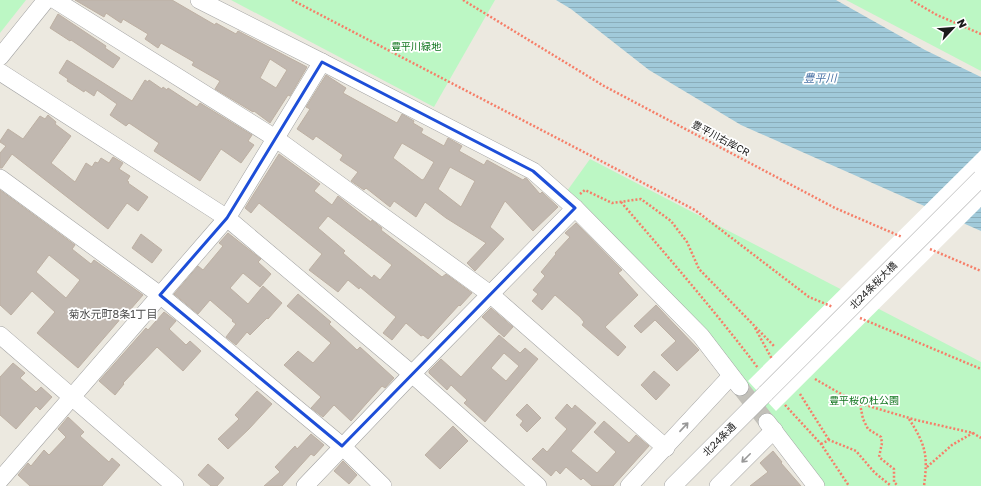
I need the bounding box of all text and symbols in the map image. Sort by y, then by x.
north arrow [933,8,973,48]
text: N [955,17,970,30]
park label: 豊平川緑地 [391,40,442,52]
water label: 豊平川 [804,71,837,84]
street label: 豊平川右岸CR [690,118,752,158]
street label: 北24条桜大橋 [847,259,899,311]
district label: 菊水元町8条1丁目 [68,307,158,320]
park label: 豊平桜の杜公園 [829,394,899,406]
street label: 北24条通 [700,420,738,458]
one-way arrow [680,422,689,432]
one-way arrow [741,453,751,463]

